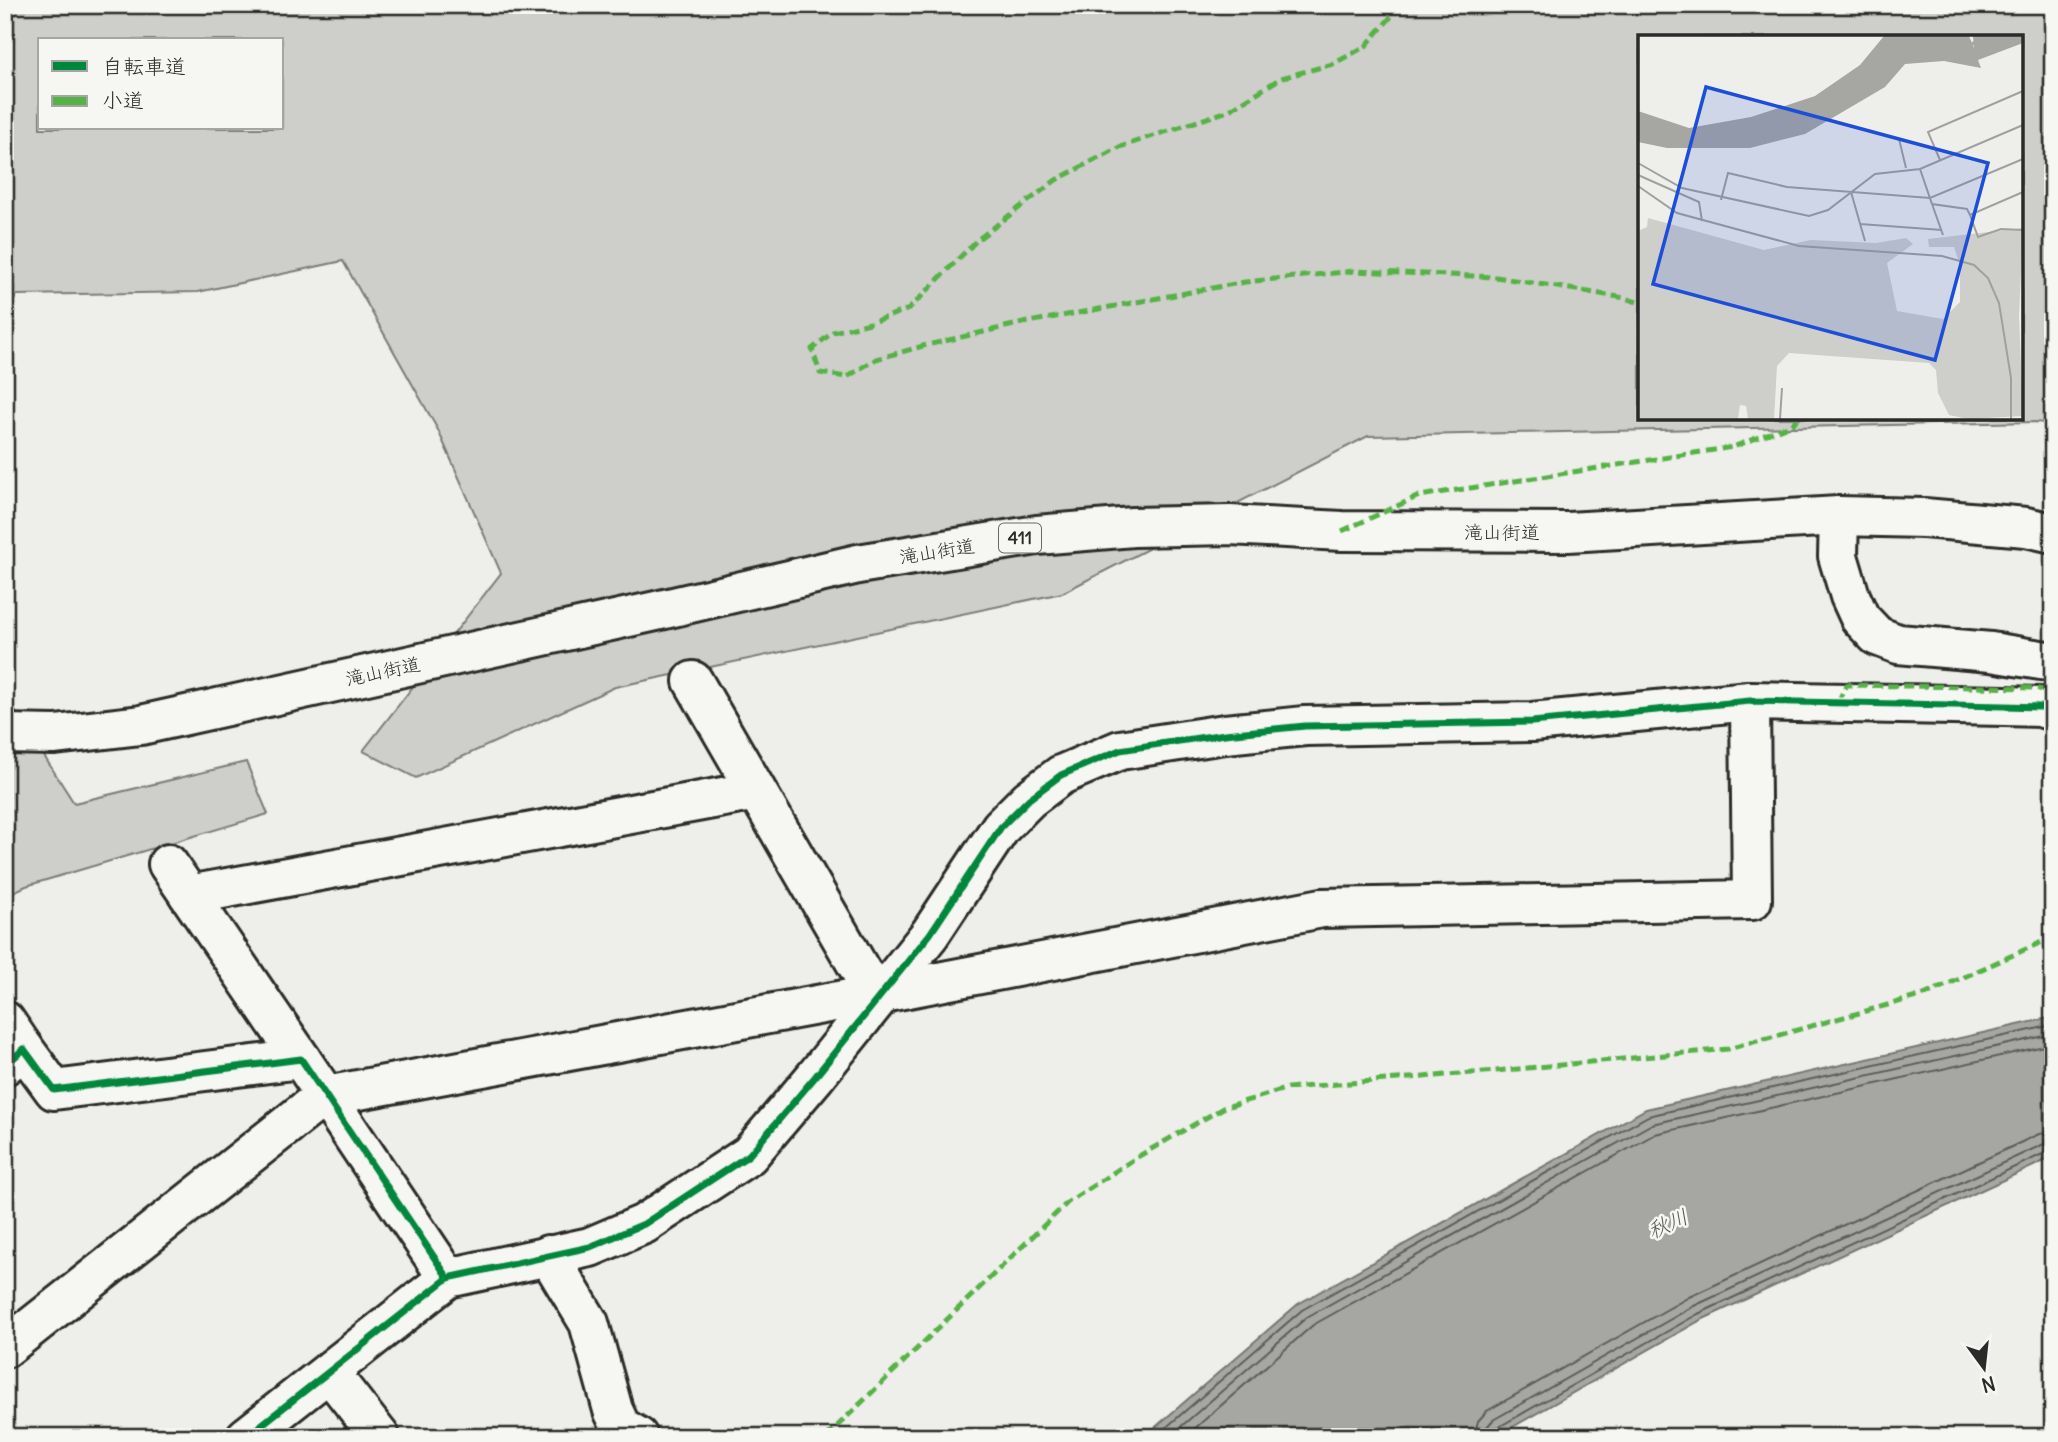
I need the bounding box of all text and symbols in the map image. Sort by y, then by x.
inset map [1638,35,2023,420]
legend [38,38,284,130]
text: 自転車道 [102,53,186,80]
text: 小道 [102,87,144,114]
street label: 滝山街道 [1464,520,1540,544]
road number: 411 [999,524,1041,552]
street label: 滝山街道 [898,533,976,569]
street label: 滝山街道 [343,651,423,691]
water label: 秋川 [1643,1203,1692,1244]
north arrow [1950,1334,2020,1404]
text: N [1979,1371,1998,1398]

